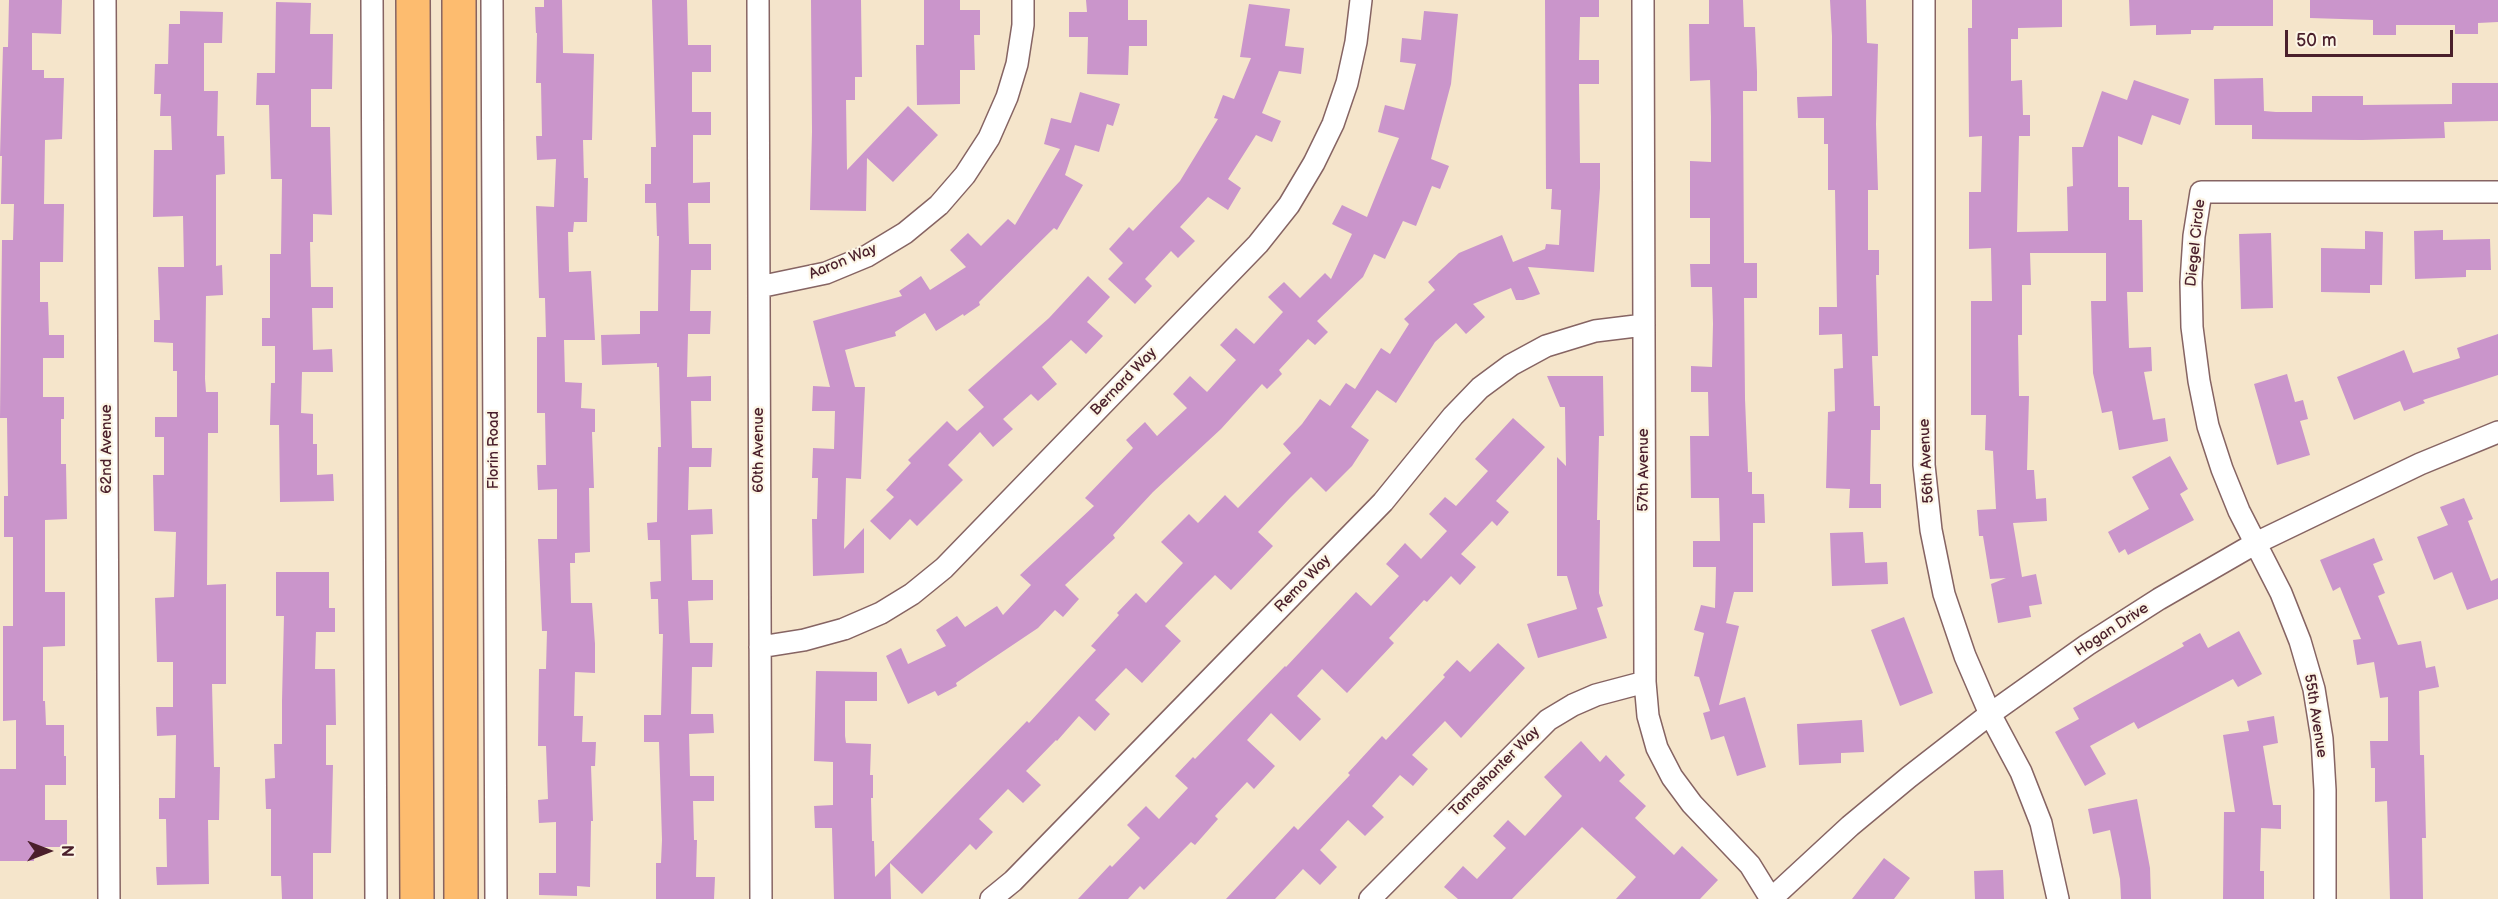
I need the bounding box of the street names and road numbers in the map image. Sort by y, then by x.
street label: Diegel Circle [2182,198,2210,288]
street label: Aaron Way [806,240,880,284]
street label: Bernard Way [1087,344,1161,420]
street label: 62nd Avenue [98,404,116,494]
street label: 60th Avenue [750,407,768,493]
street label: Florin Road [485,411,503,489]
street label: 56th Avenue [1916,418,1938,504]
street label: 57th Avenue [1635,428,1653,512]
street label: Remo Way [1271,552,1335,616]
street label: Hogan Drive [2072,599,2152,661]
street label: 55th Avenue [2300,673,2330,759]
street label: Tamoshanter Way [1446,723,1544,821]

